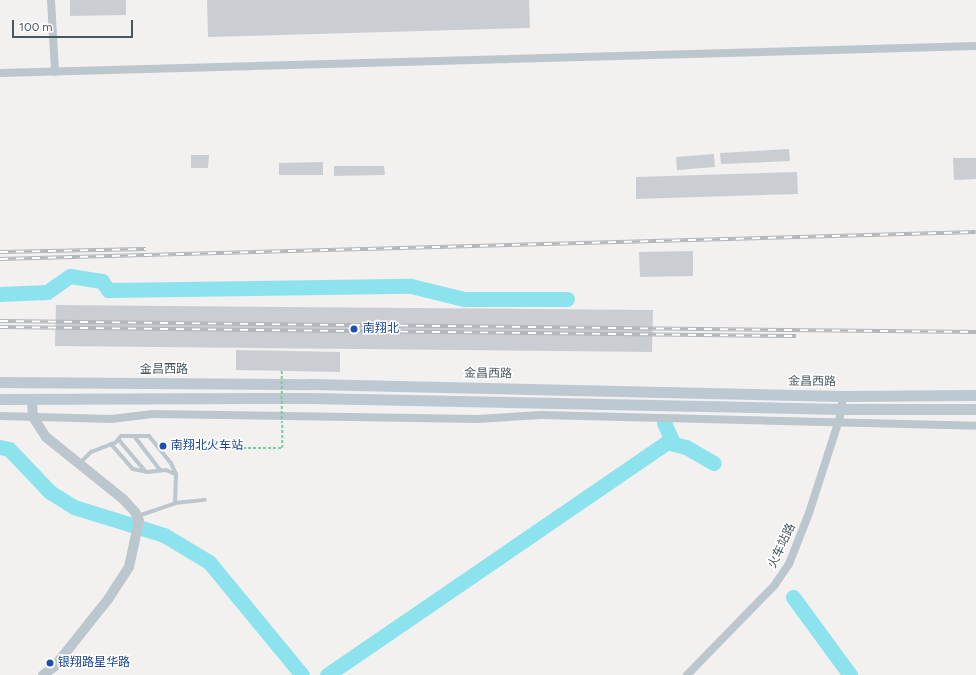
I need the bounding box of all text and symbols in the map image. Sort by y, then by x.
scale bar [14,12,135,38]
text: 100 m [19,20,53,34]
place label: 南翔北 [363,322,399,336]
marker: 南翔北 [348,323,360,335]
street label: 金昌西路 [140,363,188,377]
street label: 金昌西路 [464,366,512,382]
street label: 金昌西路 [788,374,836,390]
place label: 南翔北火车站 [171,439,243,453]
marker: 南翔北火车站 [158,441,168,451]
street label: 火车站路 [765,521,799,571]
place label: 银翔路星华路 [58,656,130,670]
marker: 银翔路星华路 [45,658,55,668]

